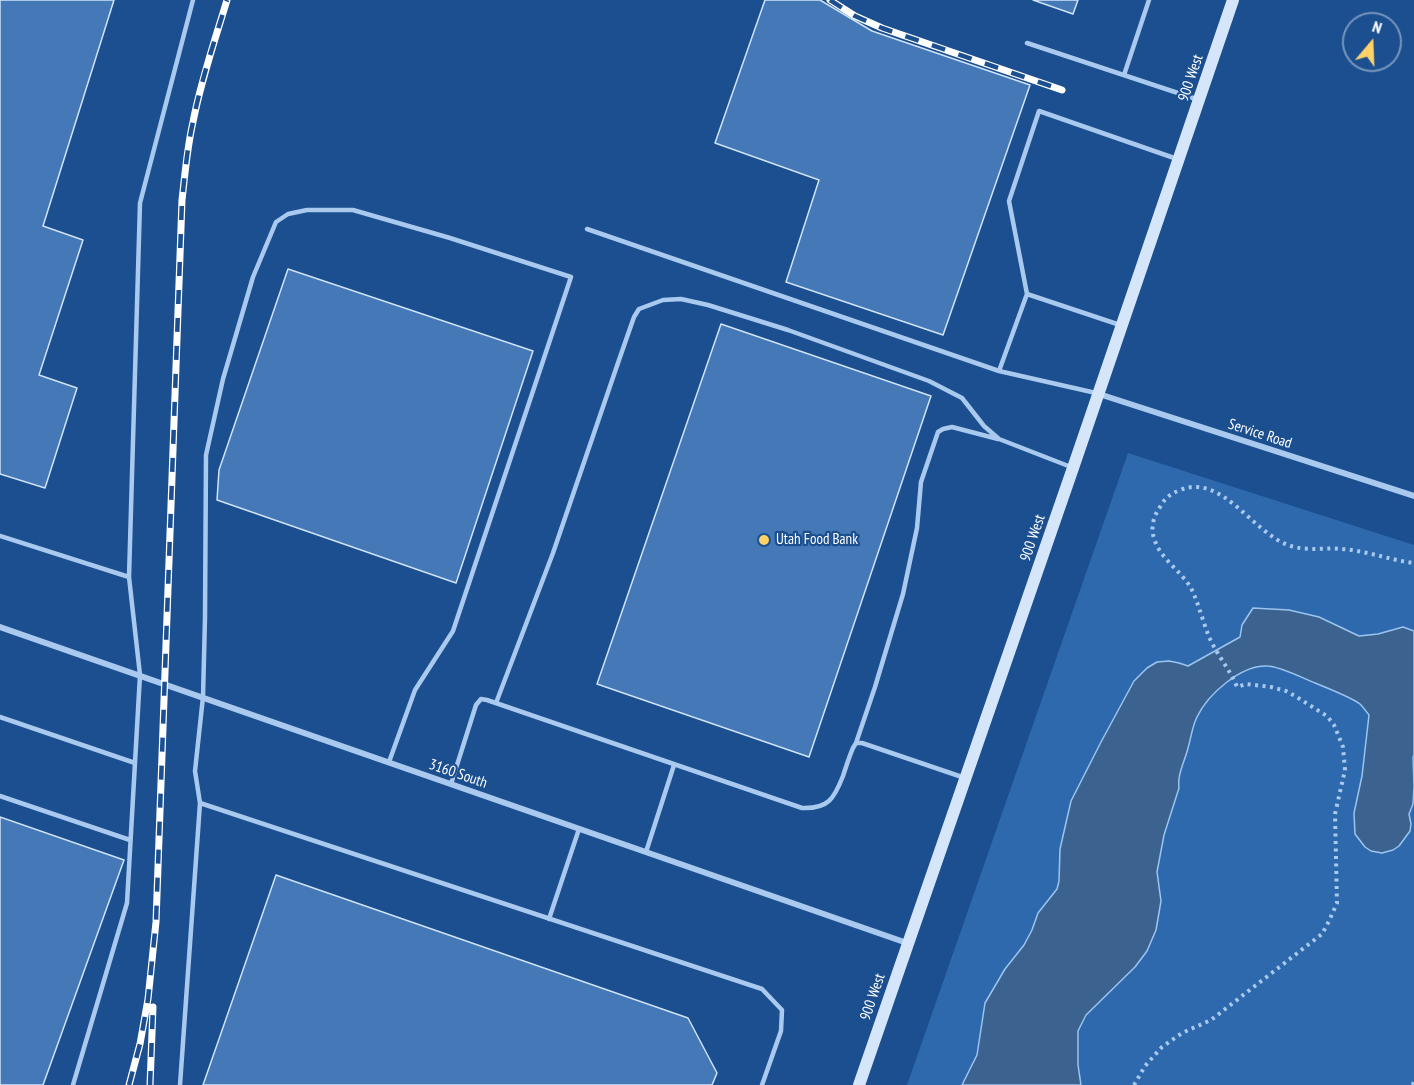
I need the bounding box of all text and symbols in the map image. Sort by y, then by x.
north arrow [1342,12,1402,72]
text: N [1370,16,1385,38]
street label: 900 West [1175,52,1207,104]
street label: Service Road [1226,415,1294,453]
street label: 900 West [1017,512,1049,564]
place label: Utah Food Bank [776,531,858,549]
marker: Utah Food Bank [757,533,771,547]
street label: 3160 South [427,756,489,792]
street label: 900 West [857,971,889,1023]

